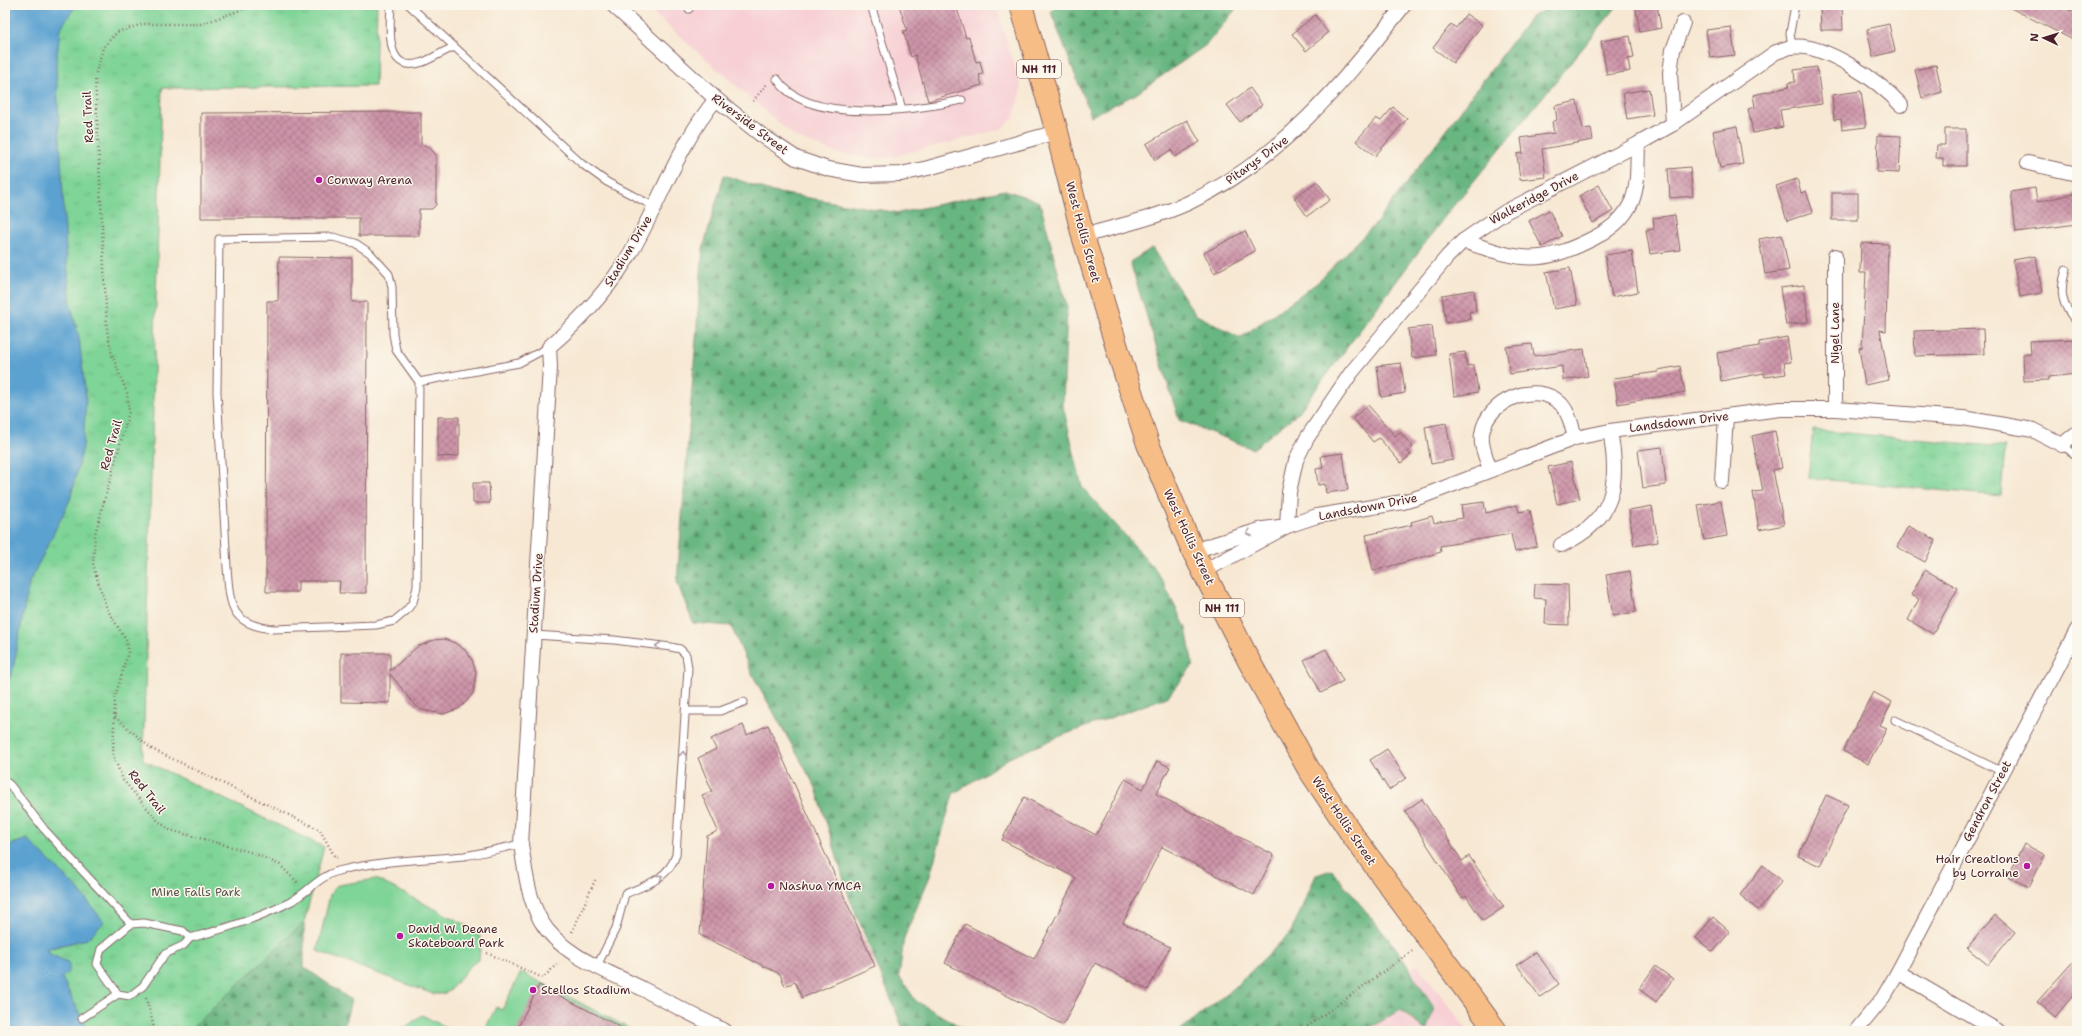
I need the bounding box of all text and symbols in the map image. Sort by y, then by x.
north arrow [2024,18,2064,58]
text: N [2027,32,2042,42]
road number: NH 111 [1017,60,1061,78]
street label: Red Trail [79,90,97,143]
street label: Riverside Street [708,90,792,158]
street label: Pitarys Drive [1222,132,1292,188]
street label: Walkeridge Drive [1487,168,1582,228]
place label: Conway Arena [327,172,413,188]
marker: Conway Arena [314,175,324,185]
street label: West Hollis Street [1062,180,1104,284]
street label: Stadium Drive [600,212,656,290]
street label: Nigel Lane [1827,302,1843,364]
street label: Landsdown Drive [1628,408,1730,436]
street label: Red Trail [96,417,126,472]
street label: West Hollis Street [1160,486,1218,588]
street label: Landsdown Drive [1317,490,1419,524]
one-way arrow [1246,528,1253,537]
street label: Stadium Drive [525,552,547,634]
road number: NH 111 [1200,599,1244,617]
one-way arrow [655,641,661,650]
one-way arrow [679,751,688,757]
street label: Gendron Street [1959,758,2015,844]
street label: Red Trail [125,767,170,818]
street label: West Hollis Street [1308,773,1380,869]
place label: Hair Creations by Lorraine [1935,851,2019,881]
marker: Hair Creations by Lorraine [2022,861,2032,871]
one-way arrow [655,875,662,882]
place label: Nashua YMCA [779,878,862,894]
marker: Nashua YMCA [766,881,776,891]
park label: Mine Falls Park [151,884,241,900]
place label: David W. Deane Skateboard Park [408,921,504,951]
marker: David W. Deane Skateboard Park [395,931,405,941]
place label: Stellos Stadium [541,982,630,998]
marker: Stellos Stadium [528,985,538,995]

